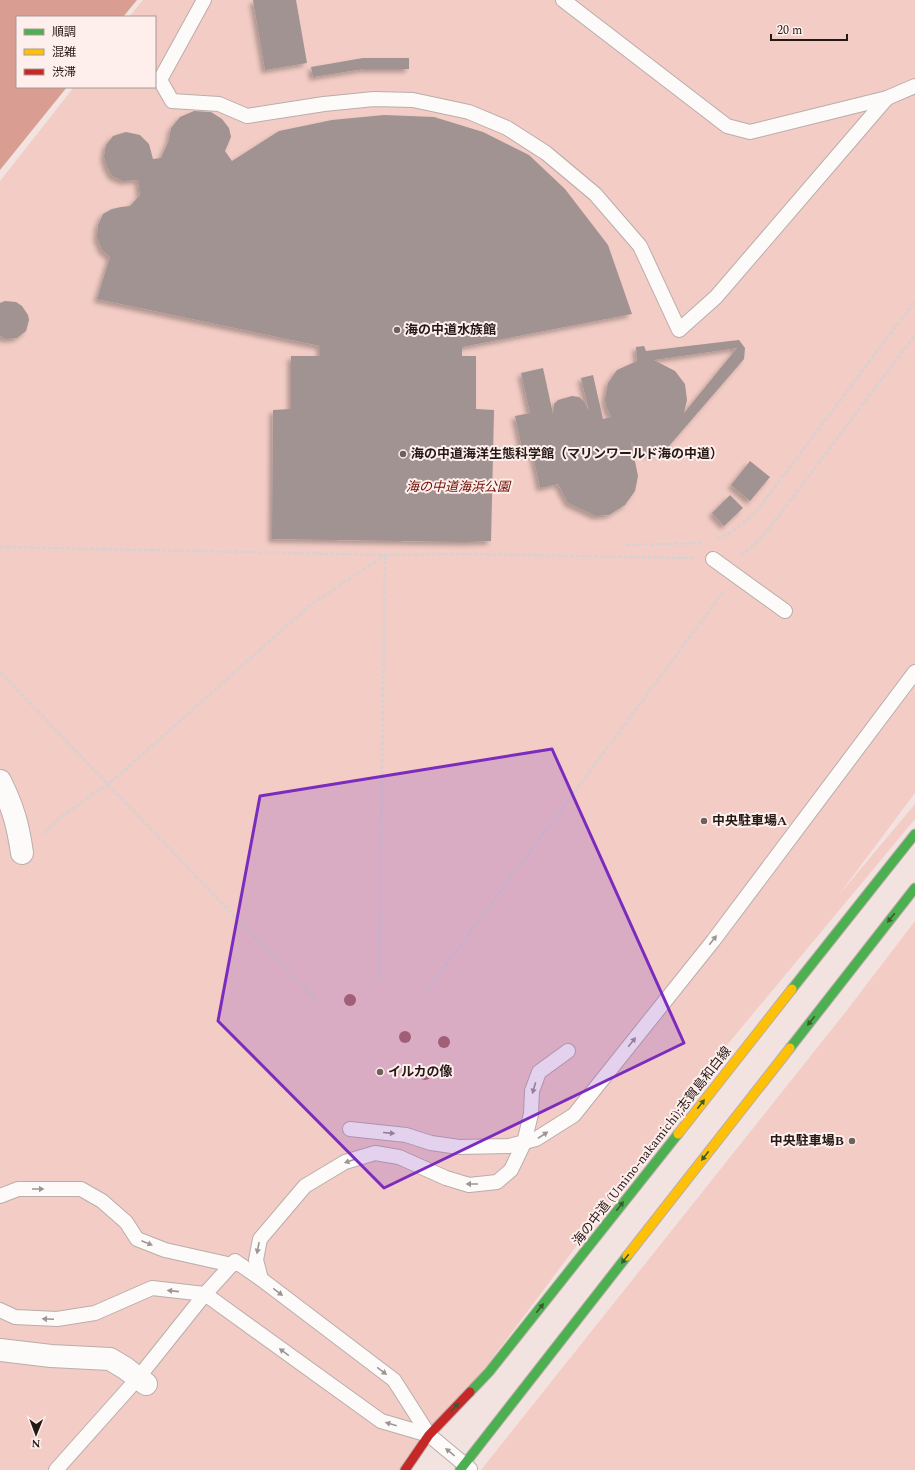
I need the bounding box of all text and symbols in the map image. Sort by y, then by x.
legend [16,16,156,88]
scale bar [771,16,847,42]
text: 20 m [777,21,802,40]
text: 順調 [52,23,76,42]
text: 混雑 [52,43,76,62]
text: 渋滞 [52,63,76,82]
place label: 海の中道水族館 [405,320,496,340]
marker: 海の中道水族館 [392,325,402,335]
place label: 海の中道海洋生態科学館（マリンワールド海の中道） [411,444,723,464]
marker: 海の中道海洋生態科学館（マリンワールド海の中道） [398,449,408,459]
park label: 海の中道海浜公園 [406,477,512,497]
place label: 中央駐車場A [712,811,787,831]
marker: 中央駐車場A [699,816,709,826]
one-way arrow [887,913,895,924]
one-way arrow [709,935,717,946]
one-way arrow [807,1015,815,1026]
one-way arrow [628,1036,636,1047]
street label: 海の中道 (Umino-nakamichi);志賀島和白線 [568,1042,736,1250]
place label: イルカの像 [388,1062,453,1082]
marker: イルカの像 [375,1067,385,1077]
one-way arrow [531,1082,537,1094]
one-way arrow [697,1099,705,1110]
one-way arrow [383,1130,395,1137]
one-way arrow [538,1131,548,1139]
place label: 中央駐車場B [770,1131,844,1151]
marker: 中央駐車場B [847,1136,857,1146]
one-way arrow [701,1151,709,1162]
one-way arrow [343,1158,355,1164]
one-way arrow [465,1181,478,1187]
one-way arrow [32,1186,45,1192]
one-way arrow [616,1201,625,1212]
one-way arrow [142,1240,154,1246]
one-way arrow [255,1242,261,1254]
one-way arrow [621,1253,629,1264]
one-way arrow [167,1288,179,1294]
one-way arrow [273,1288,283,1296]
one-way arrow [535,1303,544,1314]
one-way arrow [42,1315,55,1322]
one-way arrow [279,1348,289,1356]
one-way arrow [376,1367,387,1375]
one-way arrow [451,1402,460,1412]
north arrow [16,1414,56,1454]
one-way arrow [385,1421,397,1427]
text: N [31,1435,40,1452]
one-way arrow [445,1448,456,1457]

